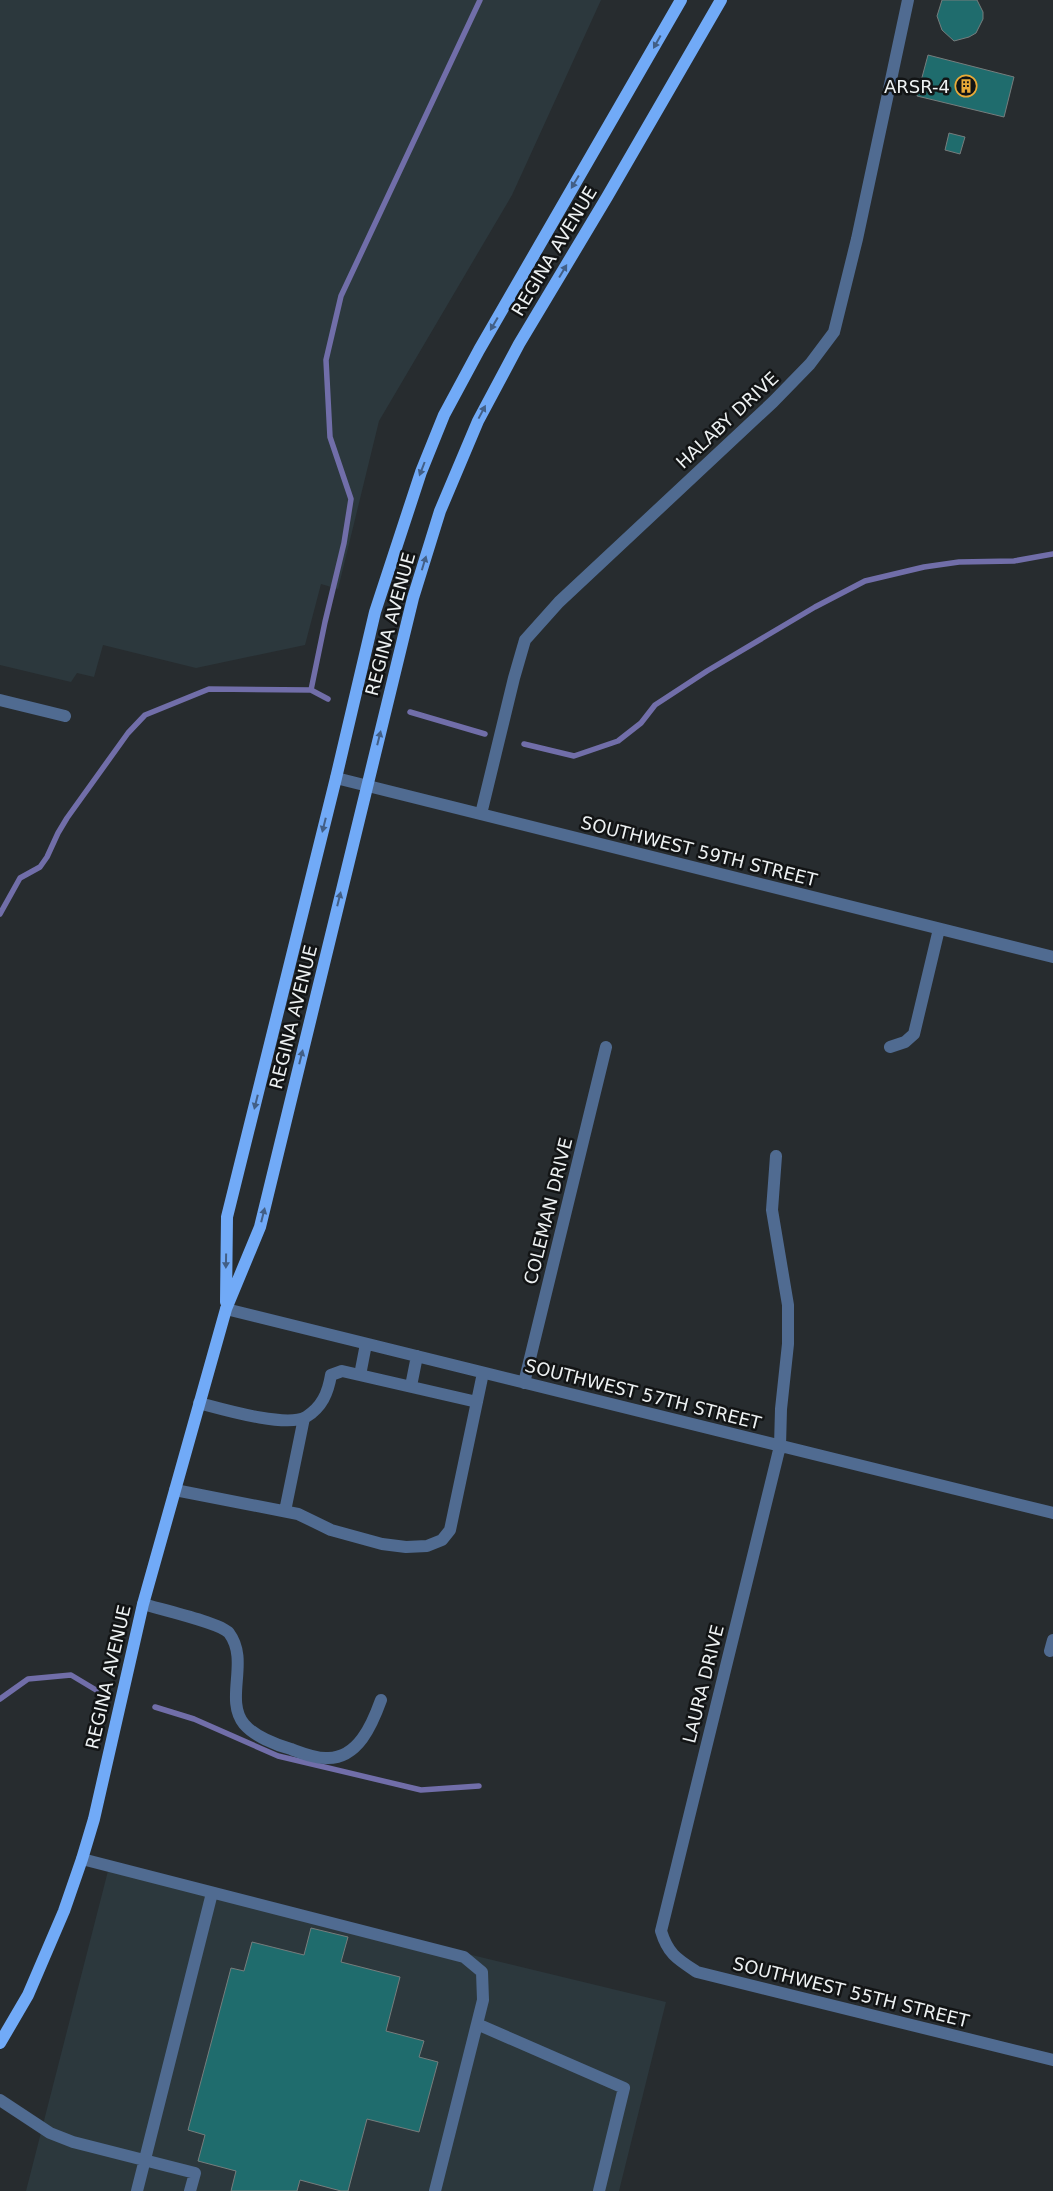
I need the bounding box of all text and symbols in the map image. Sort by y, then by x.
one-way arrow [653,36,662,49]
building icon: ARSR-4 [954,74,978,98]
place label: ARSR-4 [884,76,950,97]
one-way arrow [570,176,579,189]
street label: REGINA AVENUE [507,182,601,320]
one-way arrow [558,264,567,277]
one-way arrow [490,316,498,331]
street label: HALABY DRIVE [672,367,782,473]
one-way arrow [478,405,487,419]
one-way arrow [418,462,426,477]
street label: REGINA AVENUE [361,550,419,698]
one-way arrow [420,556,428,571]
one-way arrow [375,730,383,745]
street label: SOUTHWEST 59TH STREET [579,811,820,891]
one-way arrow [320,818,328,833]
one-way arrow [336,892,344,907]
street label: REGINA AVENUE [265,943,321,1091]
one-way arrow [297,1050,305,1065]
one-way arrow [252,1094,260,1109]
street label: COLEMAN DRIVE [520,1135,576,1287]
one-way arrow [259,1208,267,1223]
one-way arrow [222,1253,230,1269]
street label: SOUTHWEST 57TH STREET [523,1354,764,1434]
street label: REGINA AVENUE [81,1603,135,1751]
street label: LAURA DRIVE [678,1623,728,1745]
street label: SOUTHWEST 55TH STREET [731,1952,972,2032]

